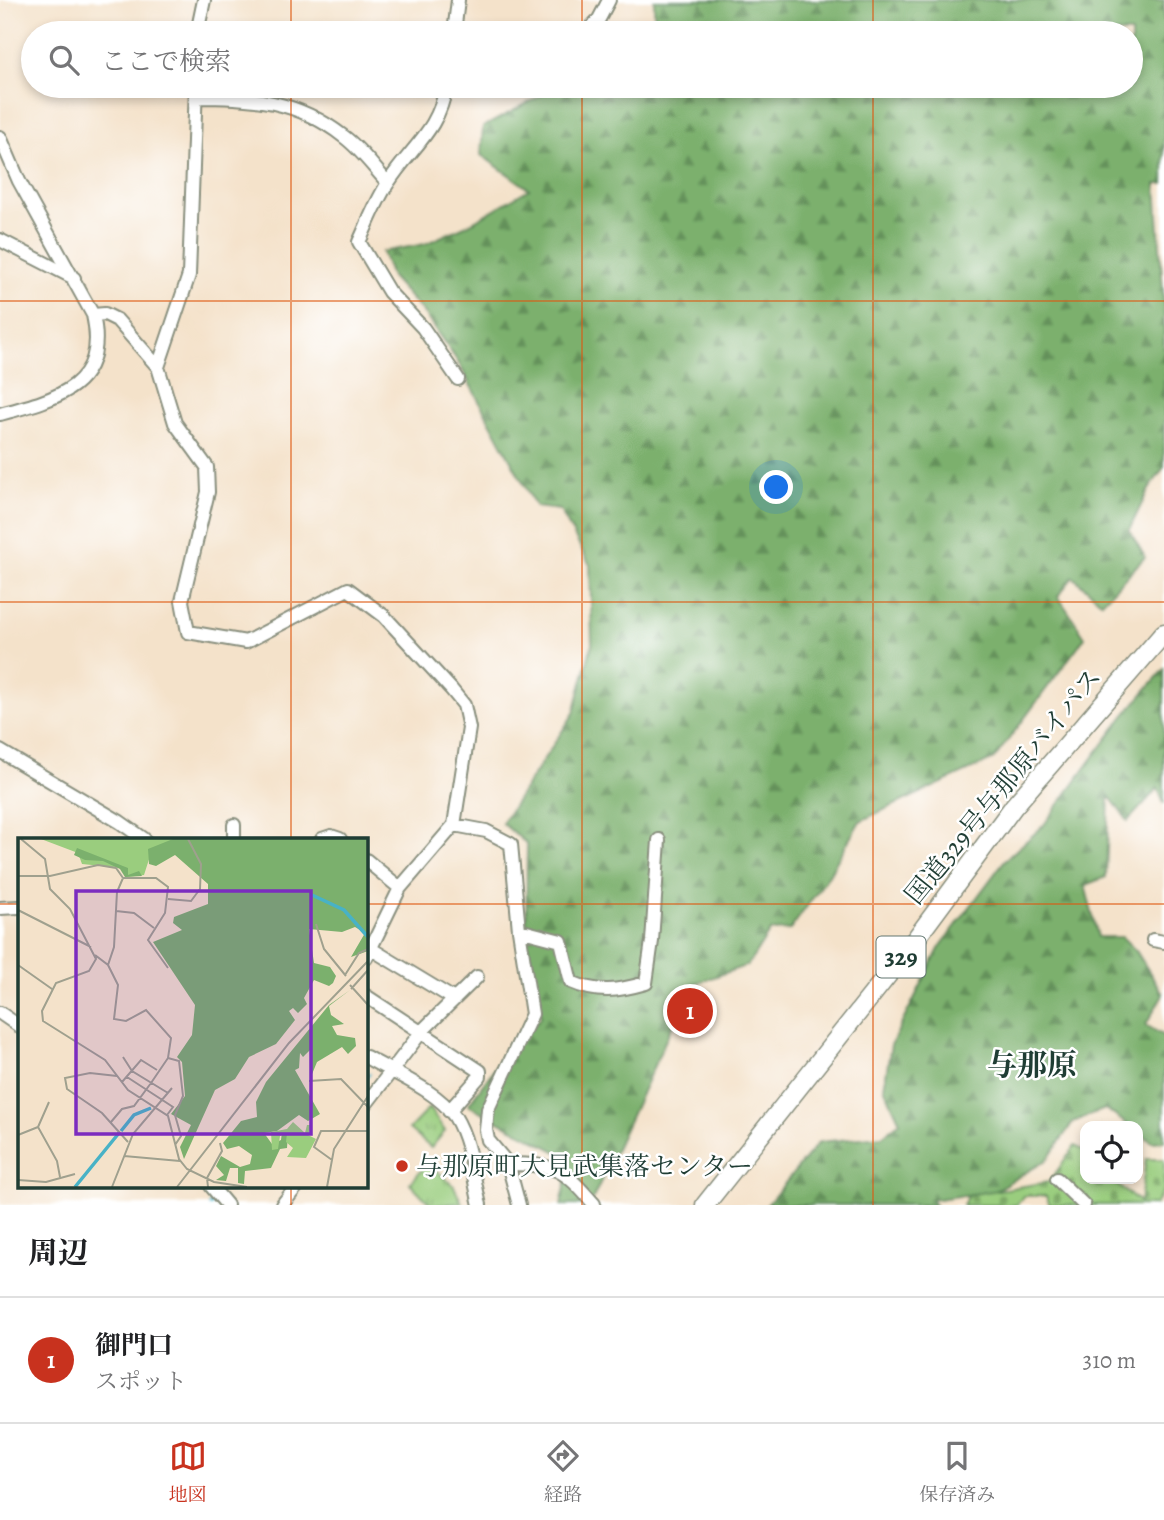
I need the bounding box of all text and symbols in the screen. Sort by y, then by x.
search box [21,21,1143,98]
icon: search [45,41,83,79]
text: ここで検索 [101,44,231,79]
your location [759,470,793,504]
street label: 国道329号与那原バイパス [897,661,1110,912]
inset map [18,838,368,1188]
road number: 329 [876,937,926,978]
pin: 1 [667,985,713,1037]
district label: 与那原 [987,1045,1077,1085]
map controls [1080,1121,1143,1184]
button: locate [1080,1121,1143,1184]
place label: 与那原町大見武集落センター [416,1149,753,1184]
marker: 与那原町大見武集落センター [394,1158,410,1174]
text: 周辺 [28,1233,88,1273]
text: 御門口 [95,1328,173,1363]
text: 1 [47,1345,55,1376]
text: 310 m [1083,1345,1136,1376]
text: スポット [95,1366,187,1397]
tab: 地図 [169,1437,207,1508]
tab: 経路 [544,1437,582,1508]
tab: 保存済み [919,1437,995,1508]

